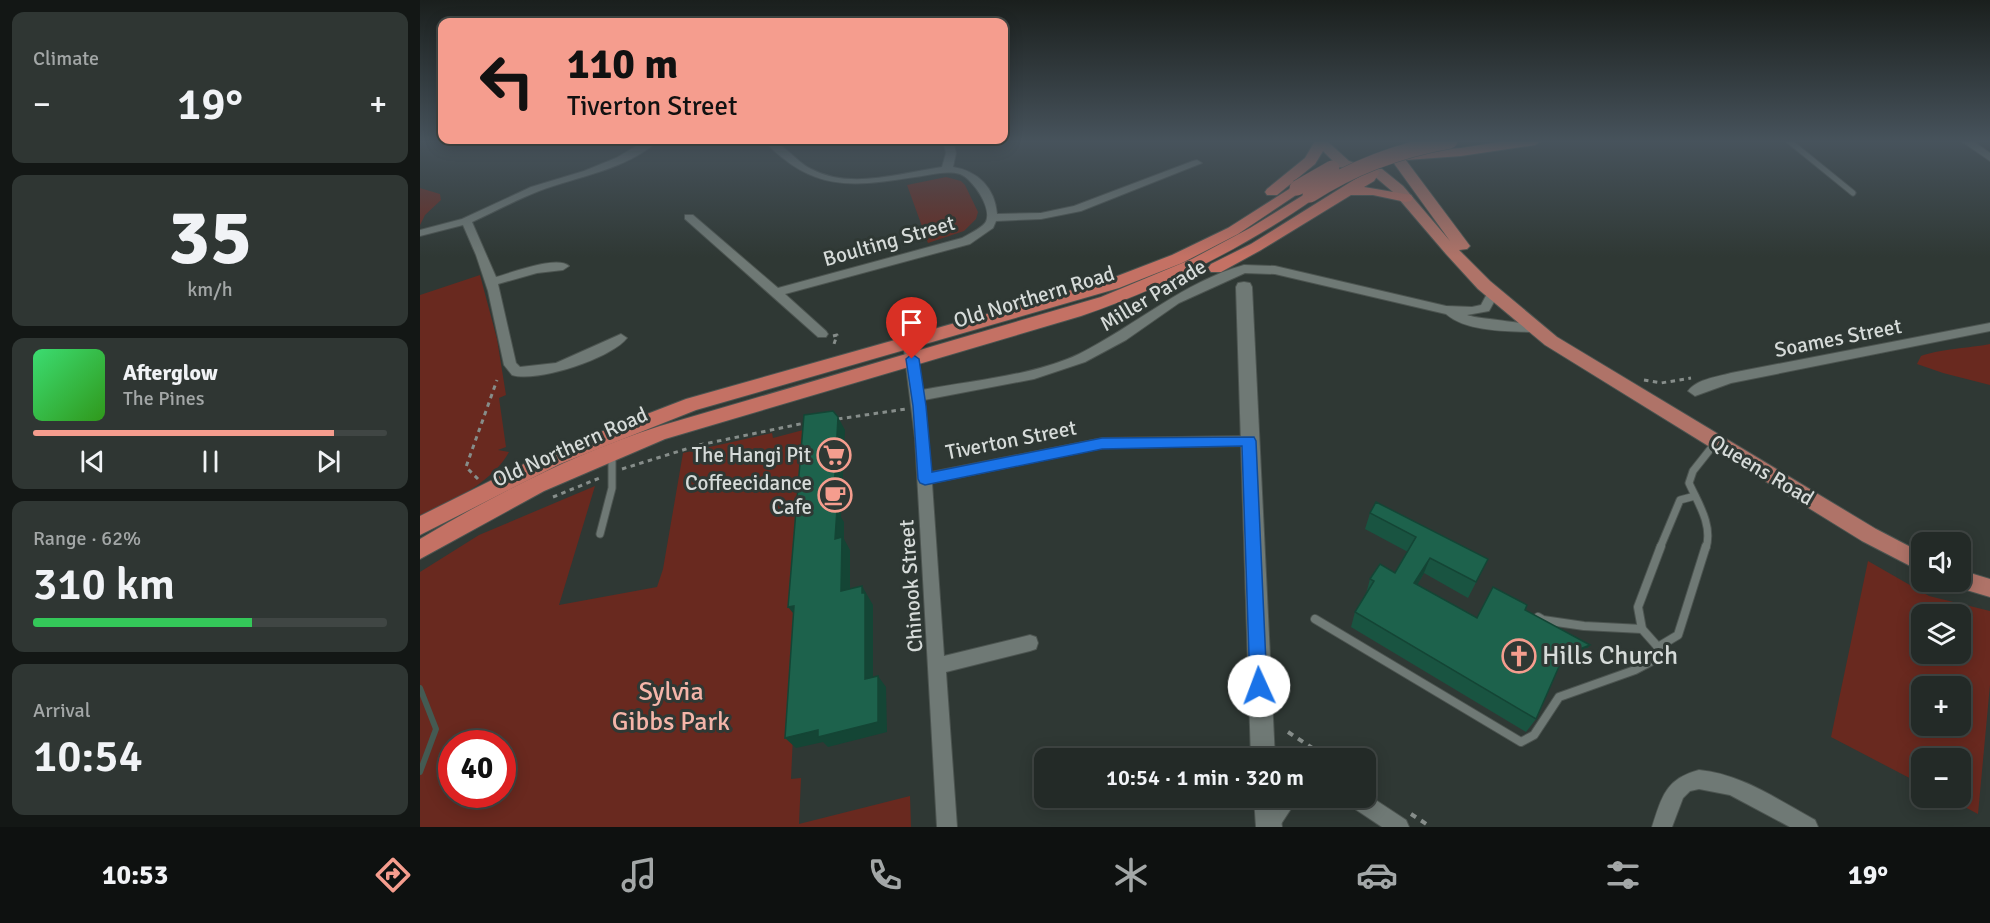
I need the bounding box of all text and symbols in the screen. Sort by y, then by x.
text: 110 m [567,39,678,90]
icon: left [468,42,546,120]
text: Climate [33,46,99,71]
text: 19° [177,77,243,132]
text: − [33,84,51,125]
text: + [369,84,387,125]
text: Tiverton Street [567,90,738,123]
text: 35 [168,190,252,286]
street label: Boulting Street [820,210,958,272]
street label: Miller Parade [1095,253,1211,337]
street label: Old Northern Road [950,260,1118,334]
text: km/h [187,277,233,302]
pin [886,297,937,359]
icon: arrive [895,306,928,339]
street label: Soames Street [1772,313,1904,363]
text: Afterglow [123,359,218,386]
text: The Pines [123,386,205,411]
street label: Old Northern Road [488,401,652,493]
street label: Tiverton Street [943,415,1079,465]
street label: Queens Road [1705,429,1819,511]
supermarket icon: The Hangi Pit [816,437,852,473]
place label: The Hangi Pit [692,442,811,468]
icon: previous [76,445,109,478]
icon: pause [194,445,227,478]
icon: next [312,445,345,478]
place label: Coffeecidance Cafe [685,470,812,520]
cafe icon: Coffeecidance Cafe [817,477,853,513]
street label: Chinook Street [893,519,929,653]
text: Range · 62% [33,526,141,551]
map controls [1911,532,1971,808]
button: sound [1911,532,1971,592]
text: 310 km [33,557,175,612]
button: layers [1911,604,1971,664]
church icon: Hills Church [1501,638,1537,674]
place label: Hills Church [1542,640,1678,672]
position arrow [1227,654,1291,718]
park label: Sylvia Gibbs Park [612,676,730,738]
button: + [1911,676,1971,736]
text: Arrival [33,698,91,723]
text: 10:54 [33,729,143,784]
speed limit sign: 40 [438,730,516,808]
button: − [1911,748,1971,808]
text: 10:54 · 1 min · 320 m [1106,764,1304,791]
icon: directions [372,854,414,896]
icon: music [618,854,660,896]
icon: phone [864,854,906,896]
icon: climate [1110,854,1152,896]
icon: car [1356,854,1398,896]
icon: filters [1602,854,1644,896]
text: 10:53 [102,859,168,892]
text: 19° [1848,859,1888,892]

